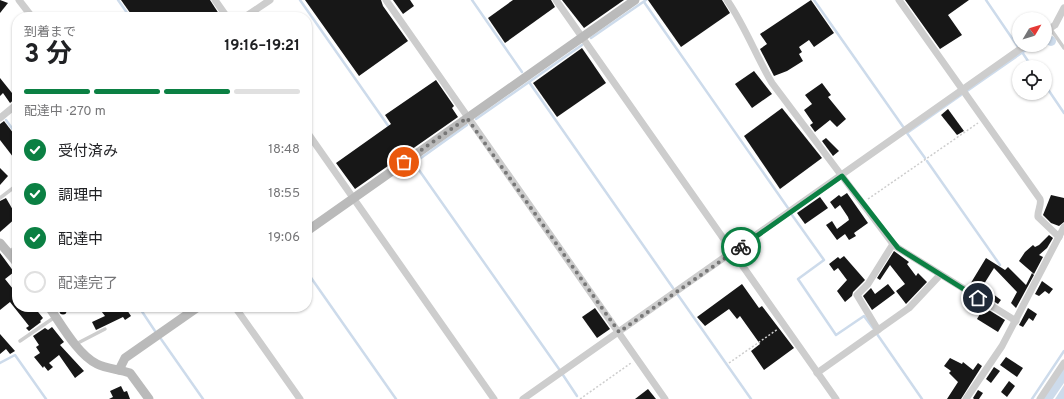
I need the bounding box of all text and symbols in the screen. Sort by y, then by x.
north arrow [1012,12,1052,52]
map controls [1012,12,1052,100]
text: 到着まで [24,25,76,41]
text: 19:16–19:21 [224,37,300,56]
text: 3 分 [24,39,72,72]
button: locate [1012,60,1052,100]
text: 配達中 · 270 m [24,104,106,120]
icon: check [24,139,46,161]
text: 18:48 [268,142,300,158]
text: 受付済み [58,143,118,162]
pin [387,145,421,179]
icon: bag [393,151,415,173]
icon: check [24,183,46,205]
text: 18:55 [268,186,300,202]
text: 調理中 [58,187,103,206]
icon: check [24,227,46,249]
courier [721,227,761,267]
text: 19:06 [268,230,300,246]
text: 配達中 [58,231,103,250]
icon: bike [730,236,752,258]
text: 配達完了 [58,275,118,294]
pin [961,281,995,315]
icon: home [967,287,989,309]

